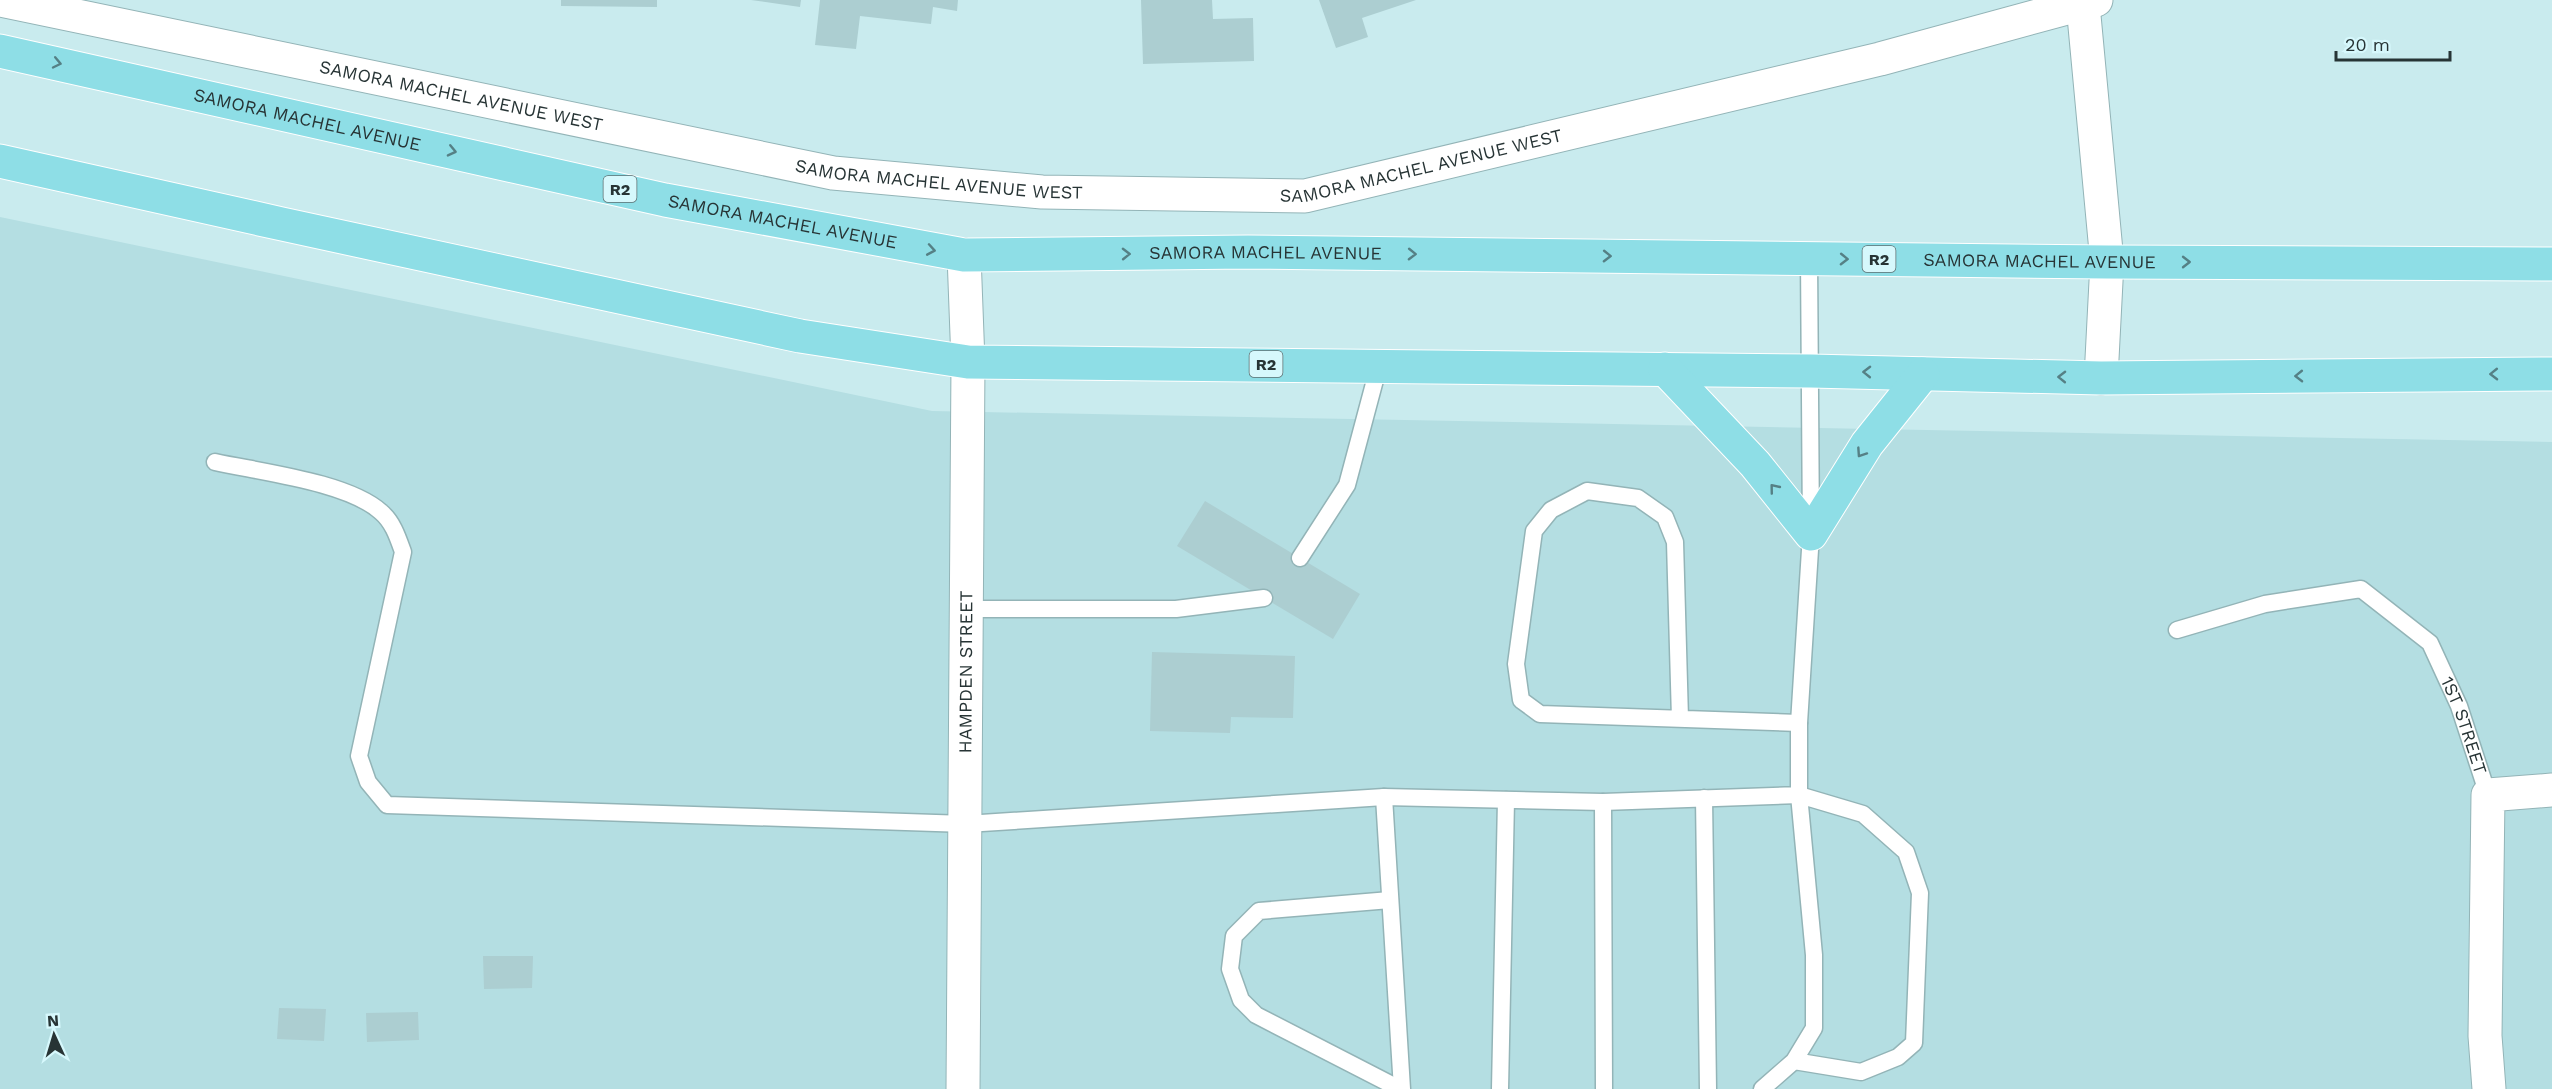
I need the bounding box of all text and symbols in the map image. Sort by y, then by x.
scale bar [2336,24,2450,62]
text: 20 m [2345,34,2390,55]
one-way arrow [52,56,62,69]
street label: SAMORA MACHEL AVENUE WEST [318,56,605,135]
street label: SAMORA MACHEL AVENUE [192,84,423,155]
street label: SAMORA MACHEL AVENUE WEST [1280,124,1564,206]
one-way arrow [447,144,457,157]
street label: SAMORA MACHEL AVENUE WEST [794,154,1083,203]
road number: R2 [604,176,636,202]
street label: SAMORA MACHEL AVENUE [666,190,899,252]
street label: SAMORA MACHEL AVENUE [1149,241,1382,264]
one-way arrow [926,243,936,256]
road number: R2 [1862,246,1896,272]
one-way arrow [1121,248,1130,260]
one-way arrow [1407,248,1416,260]
street label: SAMORA MACHEL AVENUE [1923,249,2156,272]
one-way arrow [1602,250,1611,262]
one-way arrow [1839,253,1848,265]
one-way arrow [2181,256,2190,268]
road number: R2 [1250,351,1282,377]
one-way arrow [1862,366,1871,378]
one-way arrow [2489,368,2498,380]
one-way arrow [2294,370,2303,382]
one-way arrow [2057,371,2066,383]
one-way arrow [1857,446,1868,457]
one-way arrow [1771,484,1782,495]
street label: HAMPDEN STREET [954,590,976,754]
street label: 1ST STREET [2437,673,2492,777]
north arrow [24,1005,84,1065]
text: N [46,1011,60,1030]

